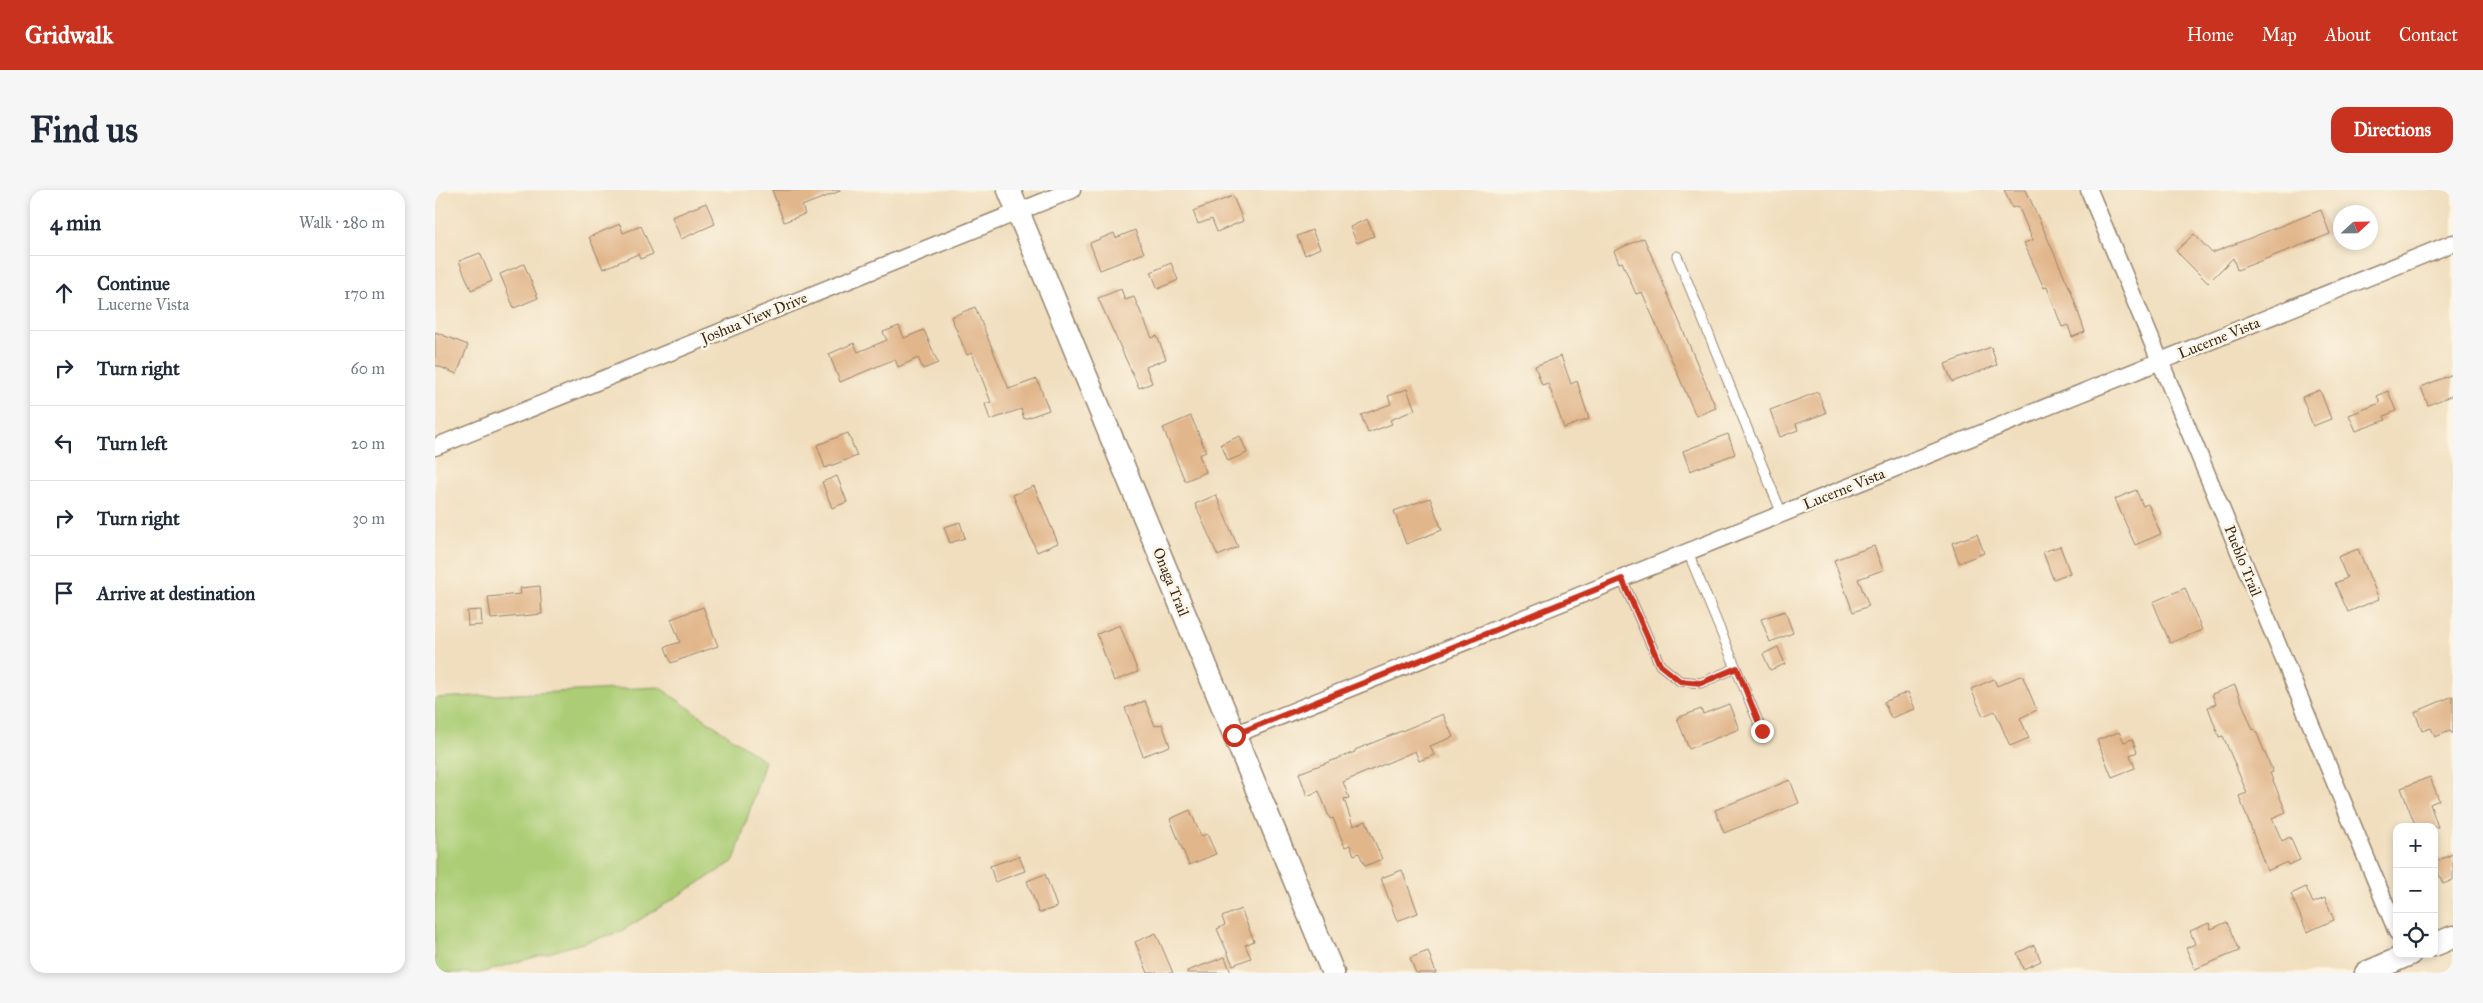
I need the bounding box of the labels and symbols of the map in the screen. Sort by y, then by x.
north arrow [2333,205,2378,250]
street label: Joshua View Drive [696,288,810,349]
street label: Lucerne Vista [2176,313,2263,363]
street label: Lucerne Vista [1801,464,1888,514]
street label: Pueblo Trail [2221,523,2266,600]
street label: Onaga Trail [1149,545,1193,620]
route end [1751,720,1774,743]
route start [1223,724,1246,747]

